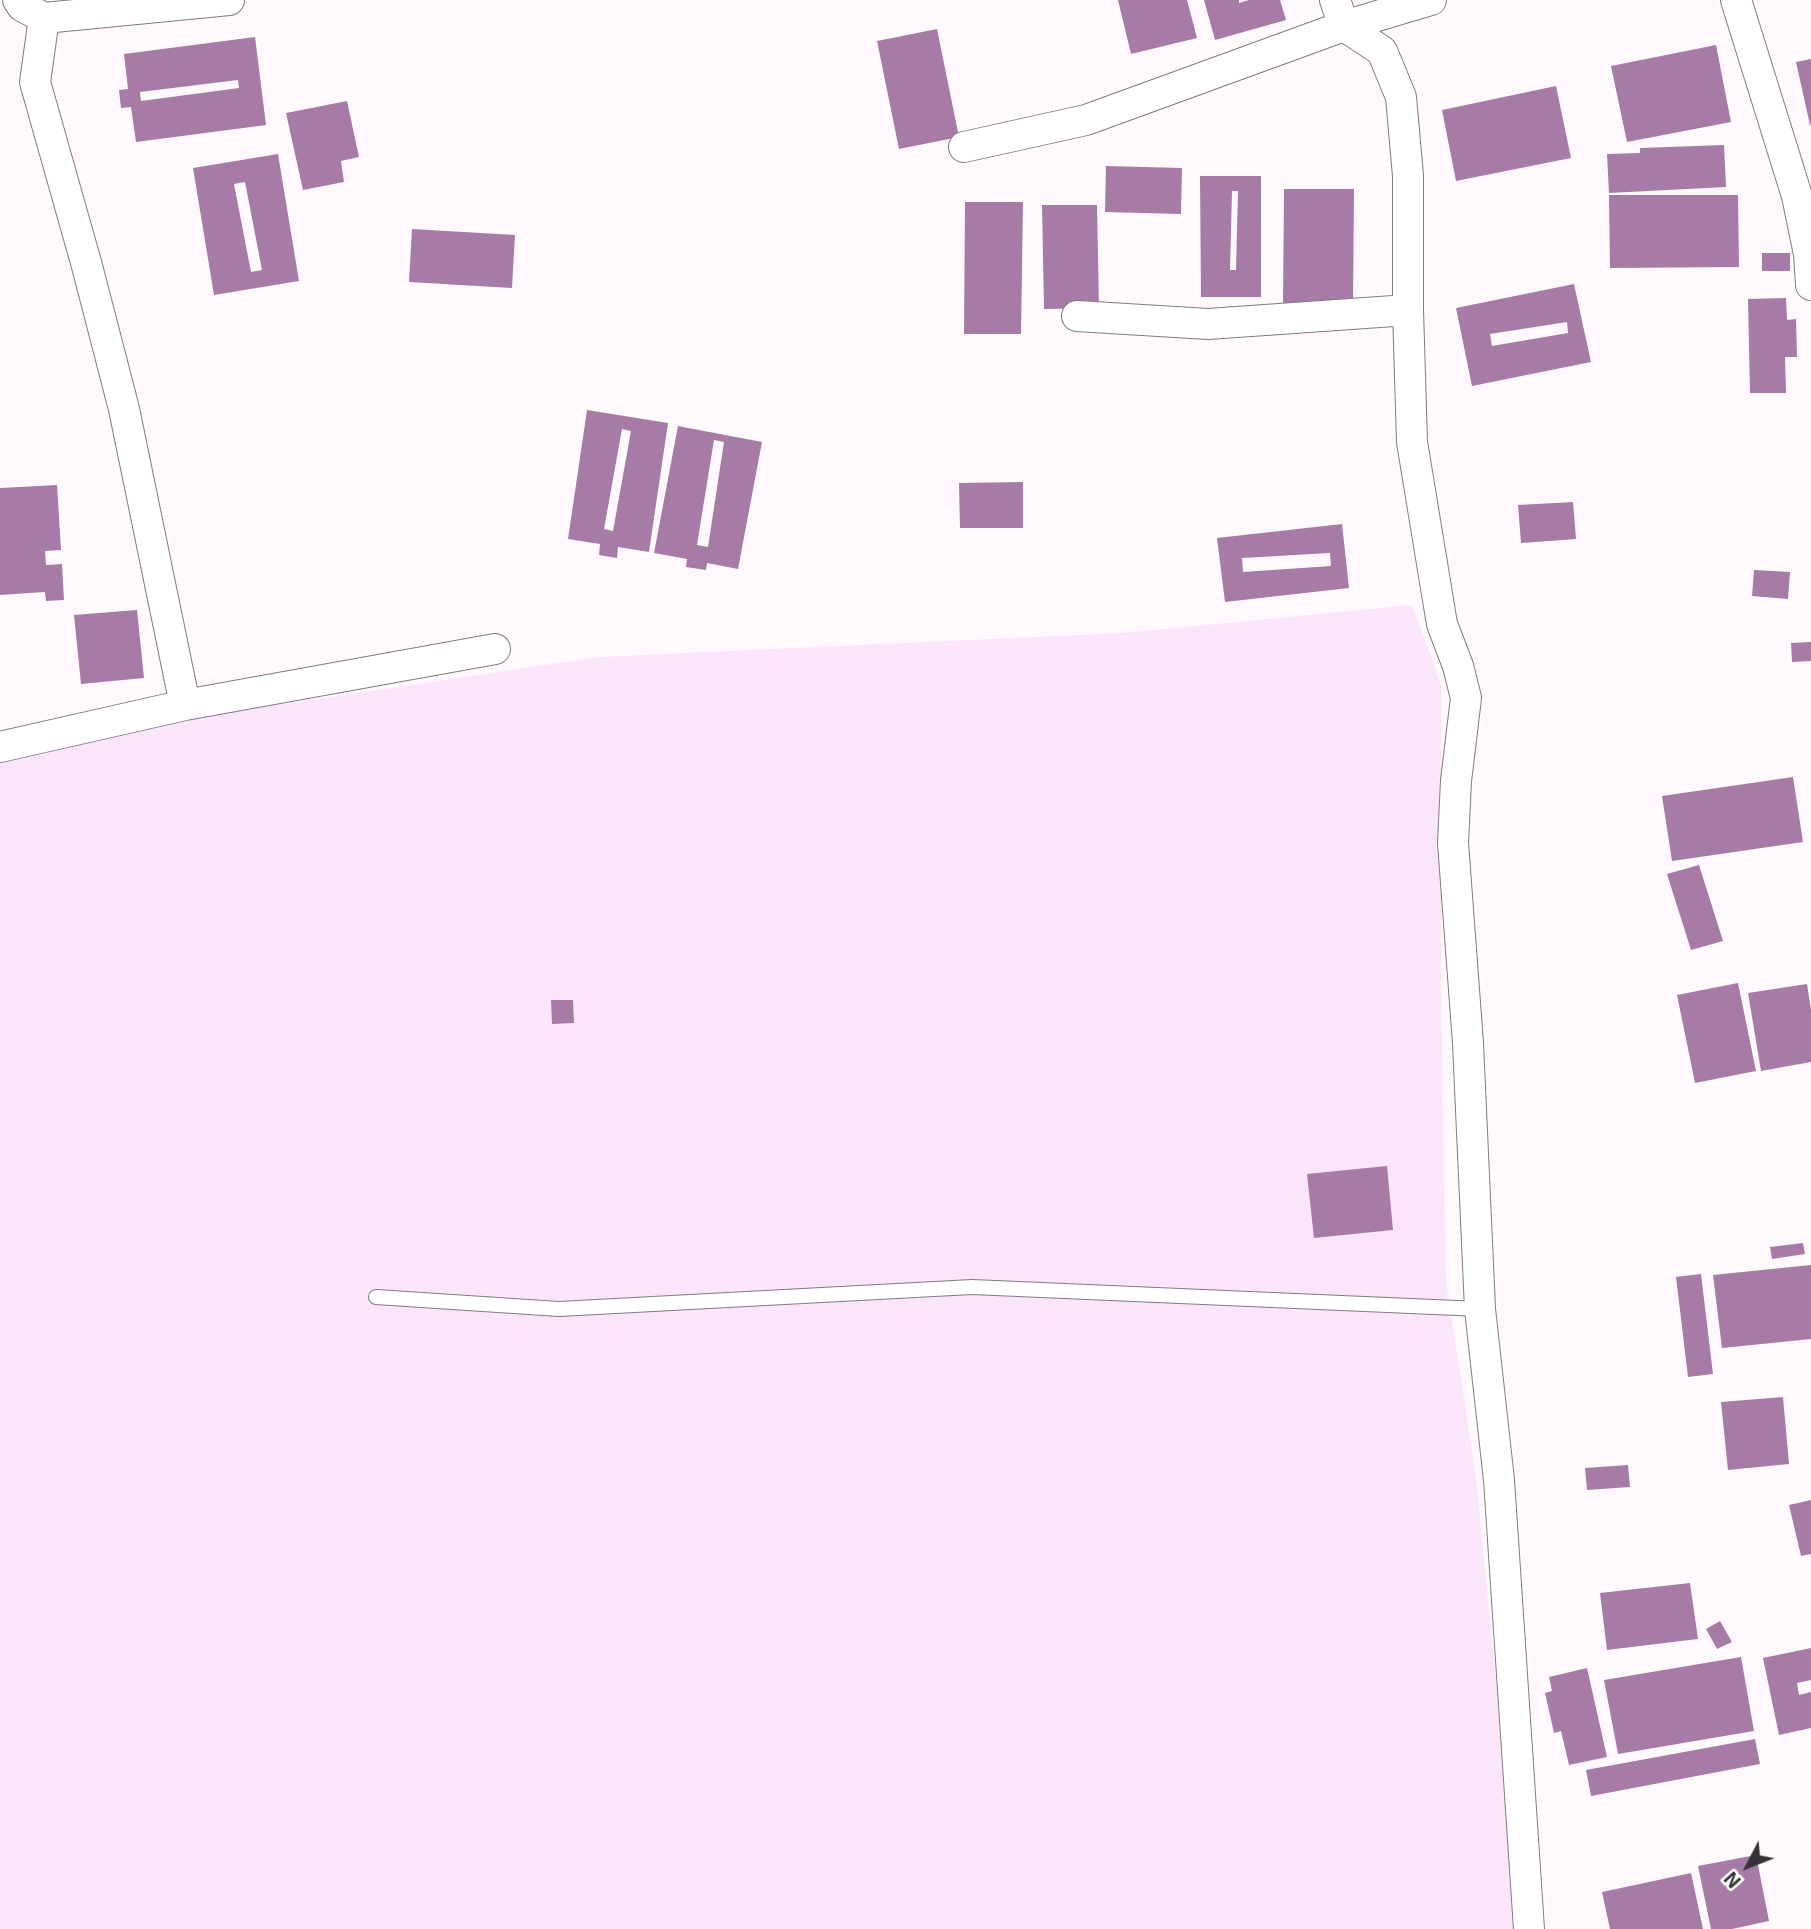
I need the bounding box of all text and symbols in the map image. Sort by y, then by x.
north arrow [1713,1831,1783,1901]
text: N [1719,1868,1745,1893]

